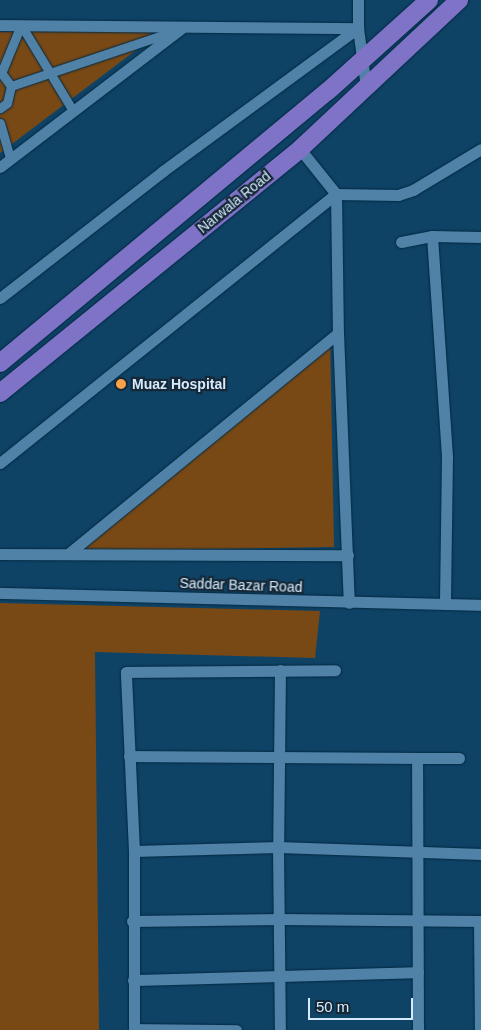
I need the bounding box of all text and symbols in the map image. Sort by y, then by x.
street label: Narwala Road [194,168,274,236]
place label: Muaz Hospital [132,376,226,392]
marker: Muaz Hospital [114,377,128,391]
street label: Saddar Bazar Road [179,574,303,596]
scale bar [311,988,416,1020]
text: 50 m [316,998,349,1015]

